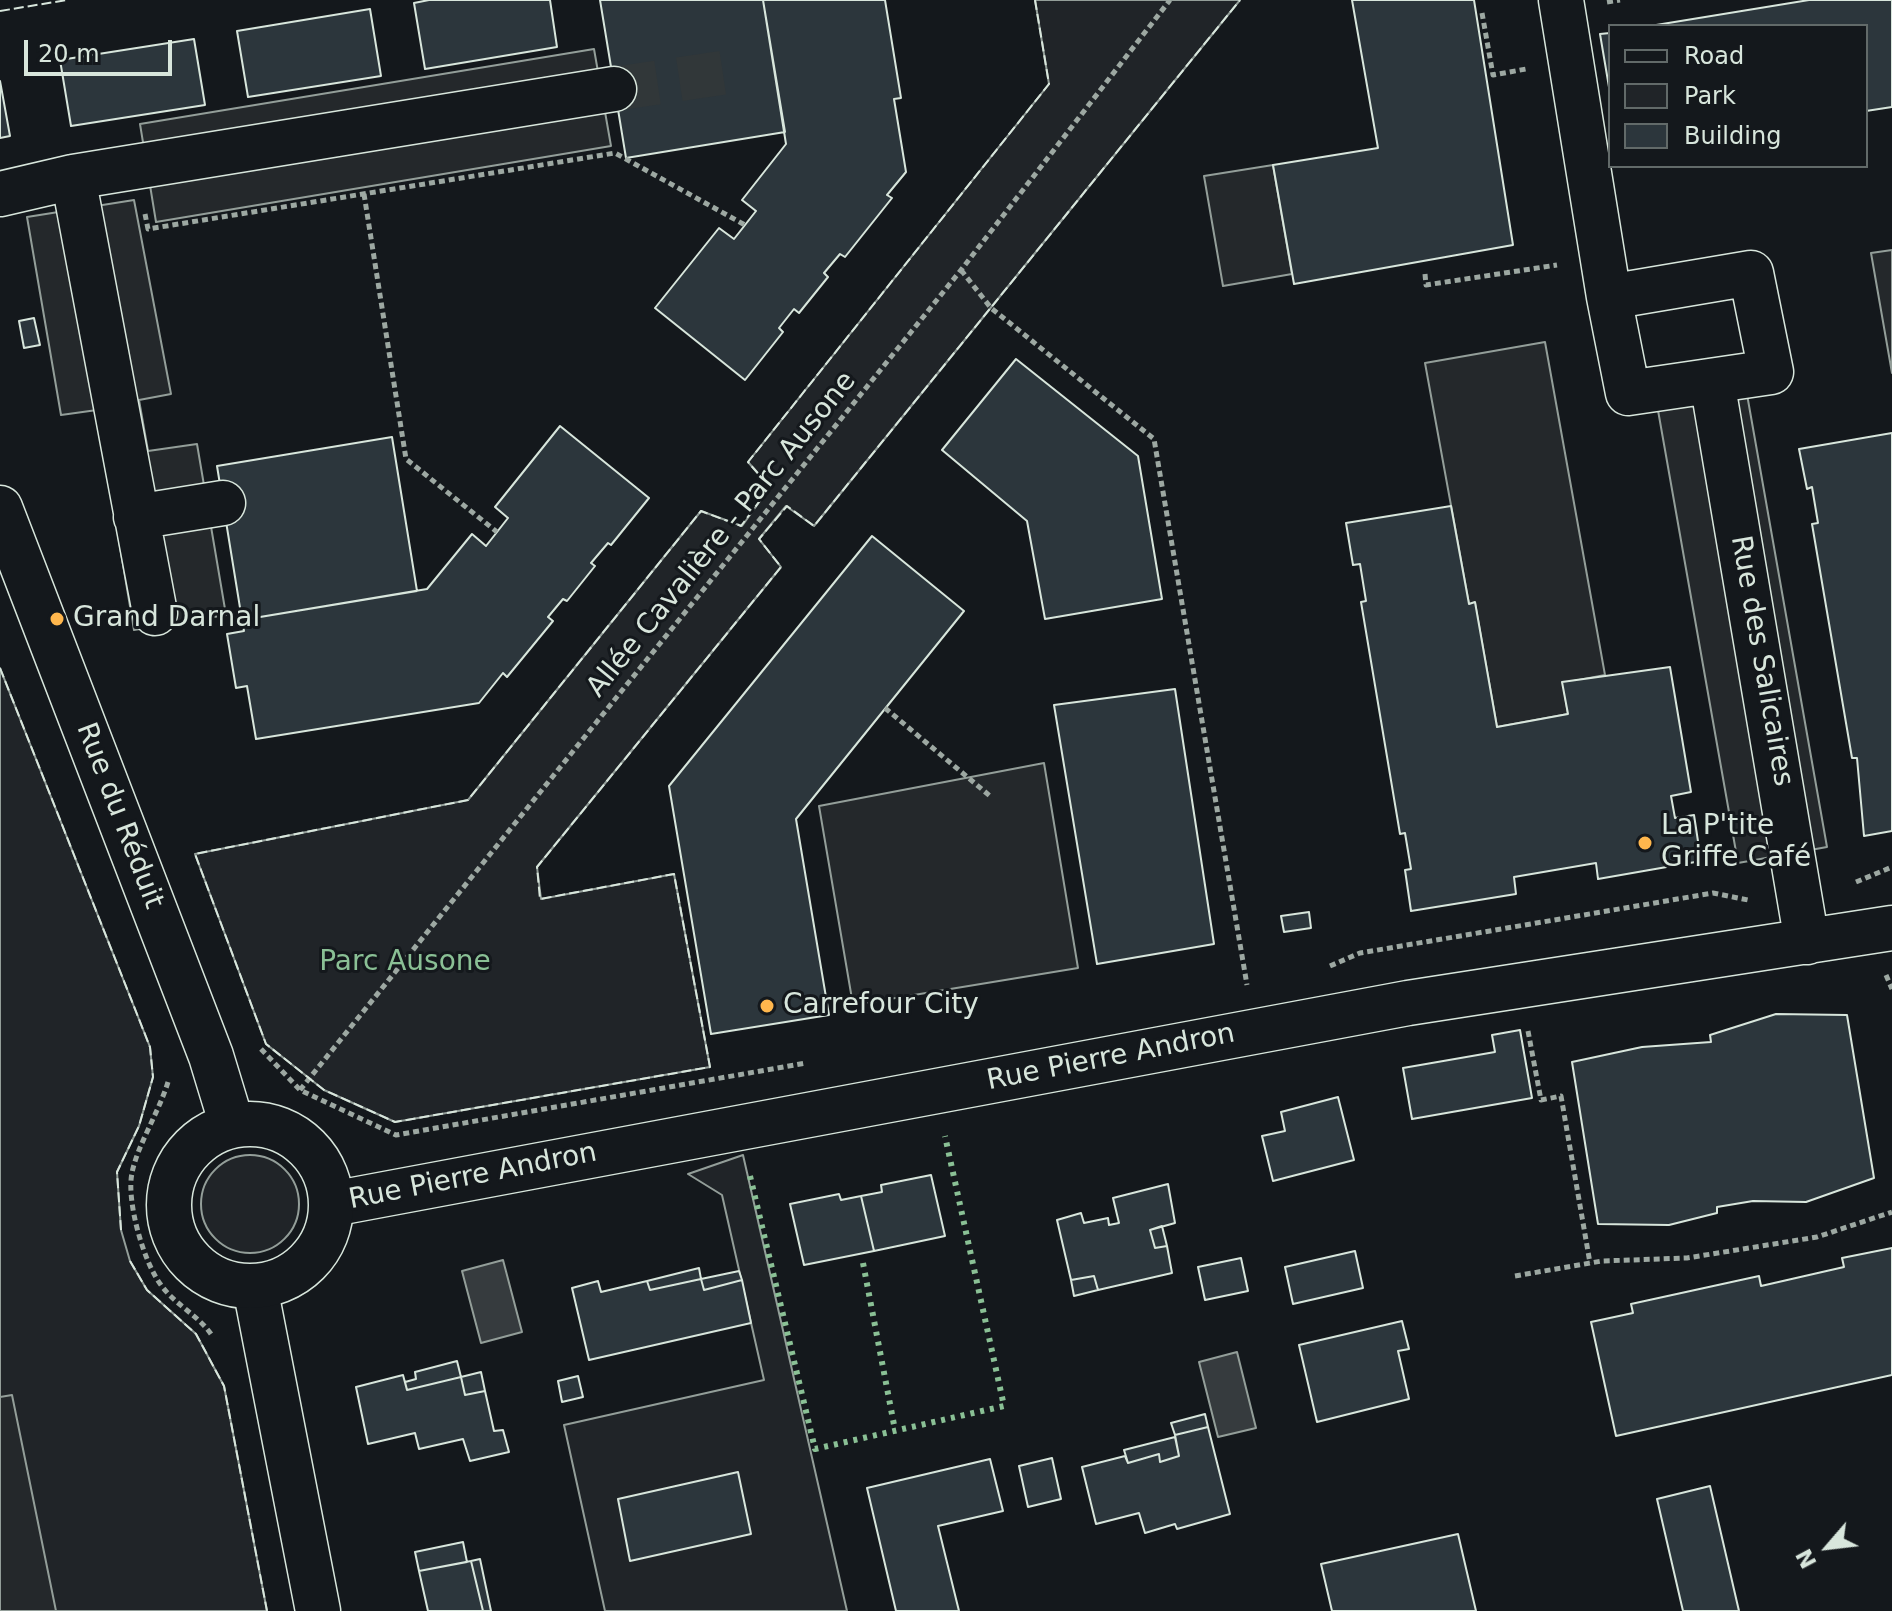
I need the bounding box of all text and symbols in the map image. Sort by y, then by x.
scale bar [28,24,176,74]
legend [1608,24,1868,168]
text: 20 m [38,40,100,68]
text: Road [1684,42,1744,70]
text: Park [1684,82,1736,110]
text: Building [1684,122,1781,150]
street label: Allée Cavalière - Parc Ausone [580,366,864,704]
street label: Rue des Salicaires [1722,533,1800,789]
place label: Grand Darnal [73,602,260,636]
marker: Grand Darnal [48,610,66,628]
street label: Rue du Réduit [68,718,170,914]
place label: La P'tite Griffe Café [1661,810,1811,876]
marker: La P'tite Griffe Café [1636,834,1654,852]
park label: Parc Ausone [319,946,491,980]
place label: Carrefour City [783,989,979,1023]
marker: Carrefour City [758,997,776,1015]
street label: Rue Pierre Andron [984,1017,1238,1099]
street label: Rue Pierre Andron [346,1136,600,1218]
north arrow [1788,1507,1868,1587]
text: N [1791,1545,1822,1573]

